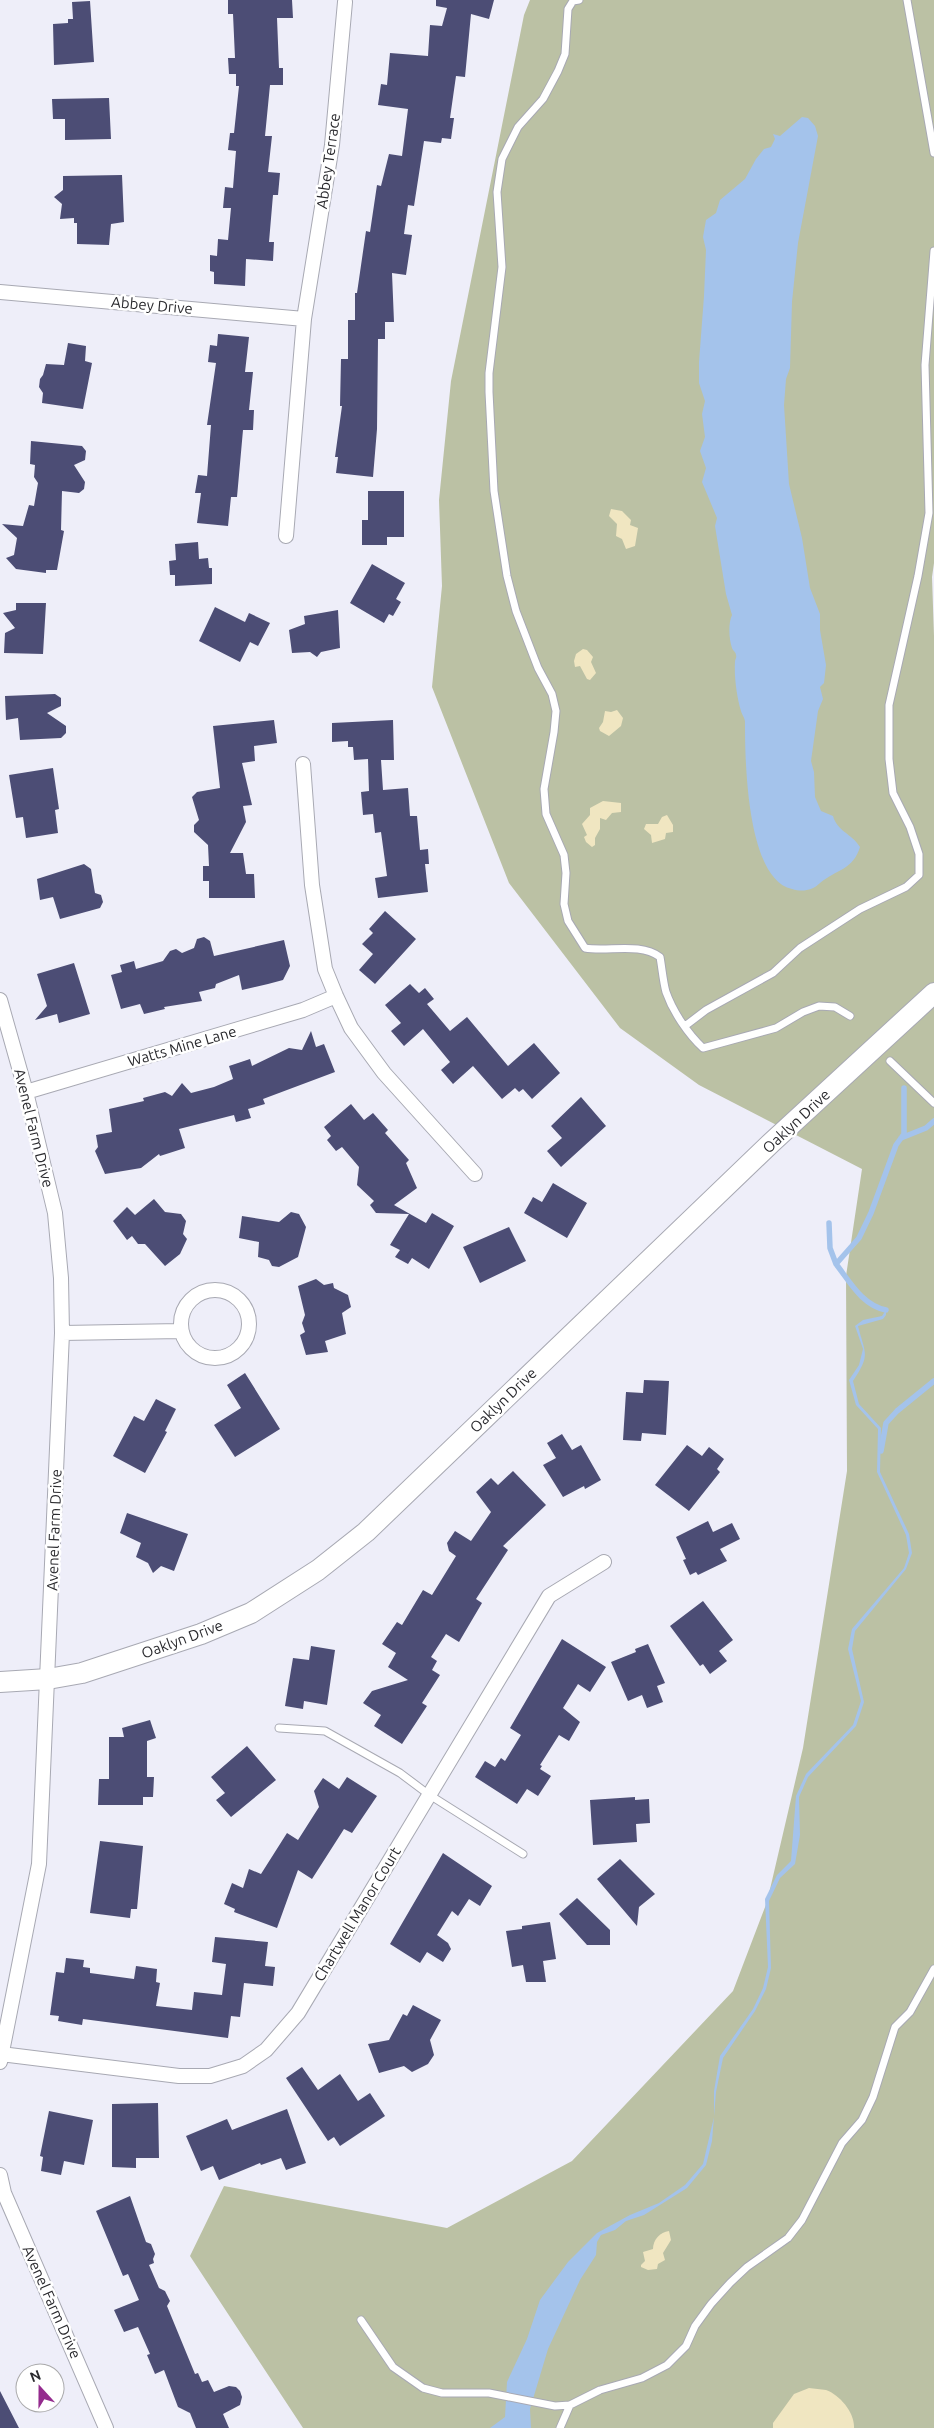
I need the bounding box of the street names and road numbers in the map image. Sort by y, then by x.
street label: Abbey Terrace [313,112,343,210]
street label: Abbey Drive [111,293,193,317]
street label: Watts Mine Lane [126,1022,238,1070]
street label: Avenel Farm Drive [11,1067,57,1189]
street label: Oaklyn Drive [759,1086,833,1156]
street label: Oaklyn Drive [466,1364,540,1436]
street label: Avenel Farm Drive [43,1469,65,1591]
street label: Oaklyn Drive [139,1616,225,1662]
street label: Chartwell Manor Court [310,1844,404,1984]
street label: Avenel Farm Drive [19,2243,85,2361]

